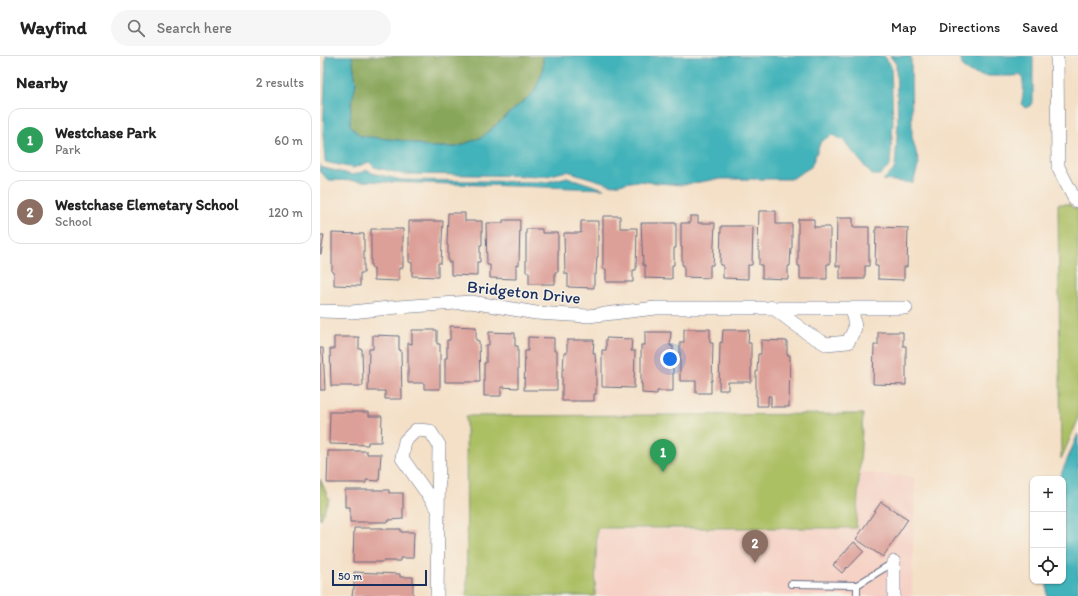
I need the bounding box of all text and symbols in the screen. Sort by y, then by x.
search box [111,10,391,46]
text: Wayfind [20,16,87,39]
icon: search [125,17,147,39]
text: Search here [157,19,232,37]
text: Map [891,19,917,36]
text: Directions [939,19,1000,36]
text: Saved [1022,19,1058,36]
text: Nearby [16,72,68,92]
text: 2 results [256,75,304,90]
text: Westchase Park [55,124,156,142]
text: 1 [27,133,33,148]
text: 60 m [274,133,303,148]
text: Park [55,142,81,157]
text: Westchase Elemetary School [55,196,238,214]
text: 2 [27,205,33,220]
text: 120 m [268,205,303,220]
text: School [55,214,92,229]
street label: Bridgeton Drive [466,276,582,308]
your location [660,349,680,369]
pin: 1 [650,439,676,472]
map controls [1030,476,1066,584]
button: + [1030,476,1066,512]
button: − [1030,512,1066,548]
pin: 2 [742,530,768,563]
button: locate [1030,548,1066,584]
scale bar [332,568,427,587]
text: 50 m [338,570,362,583]

